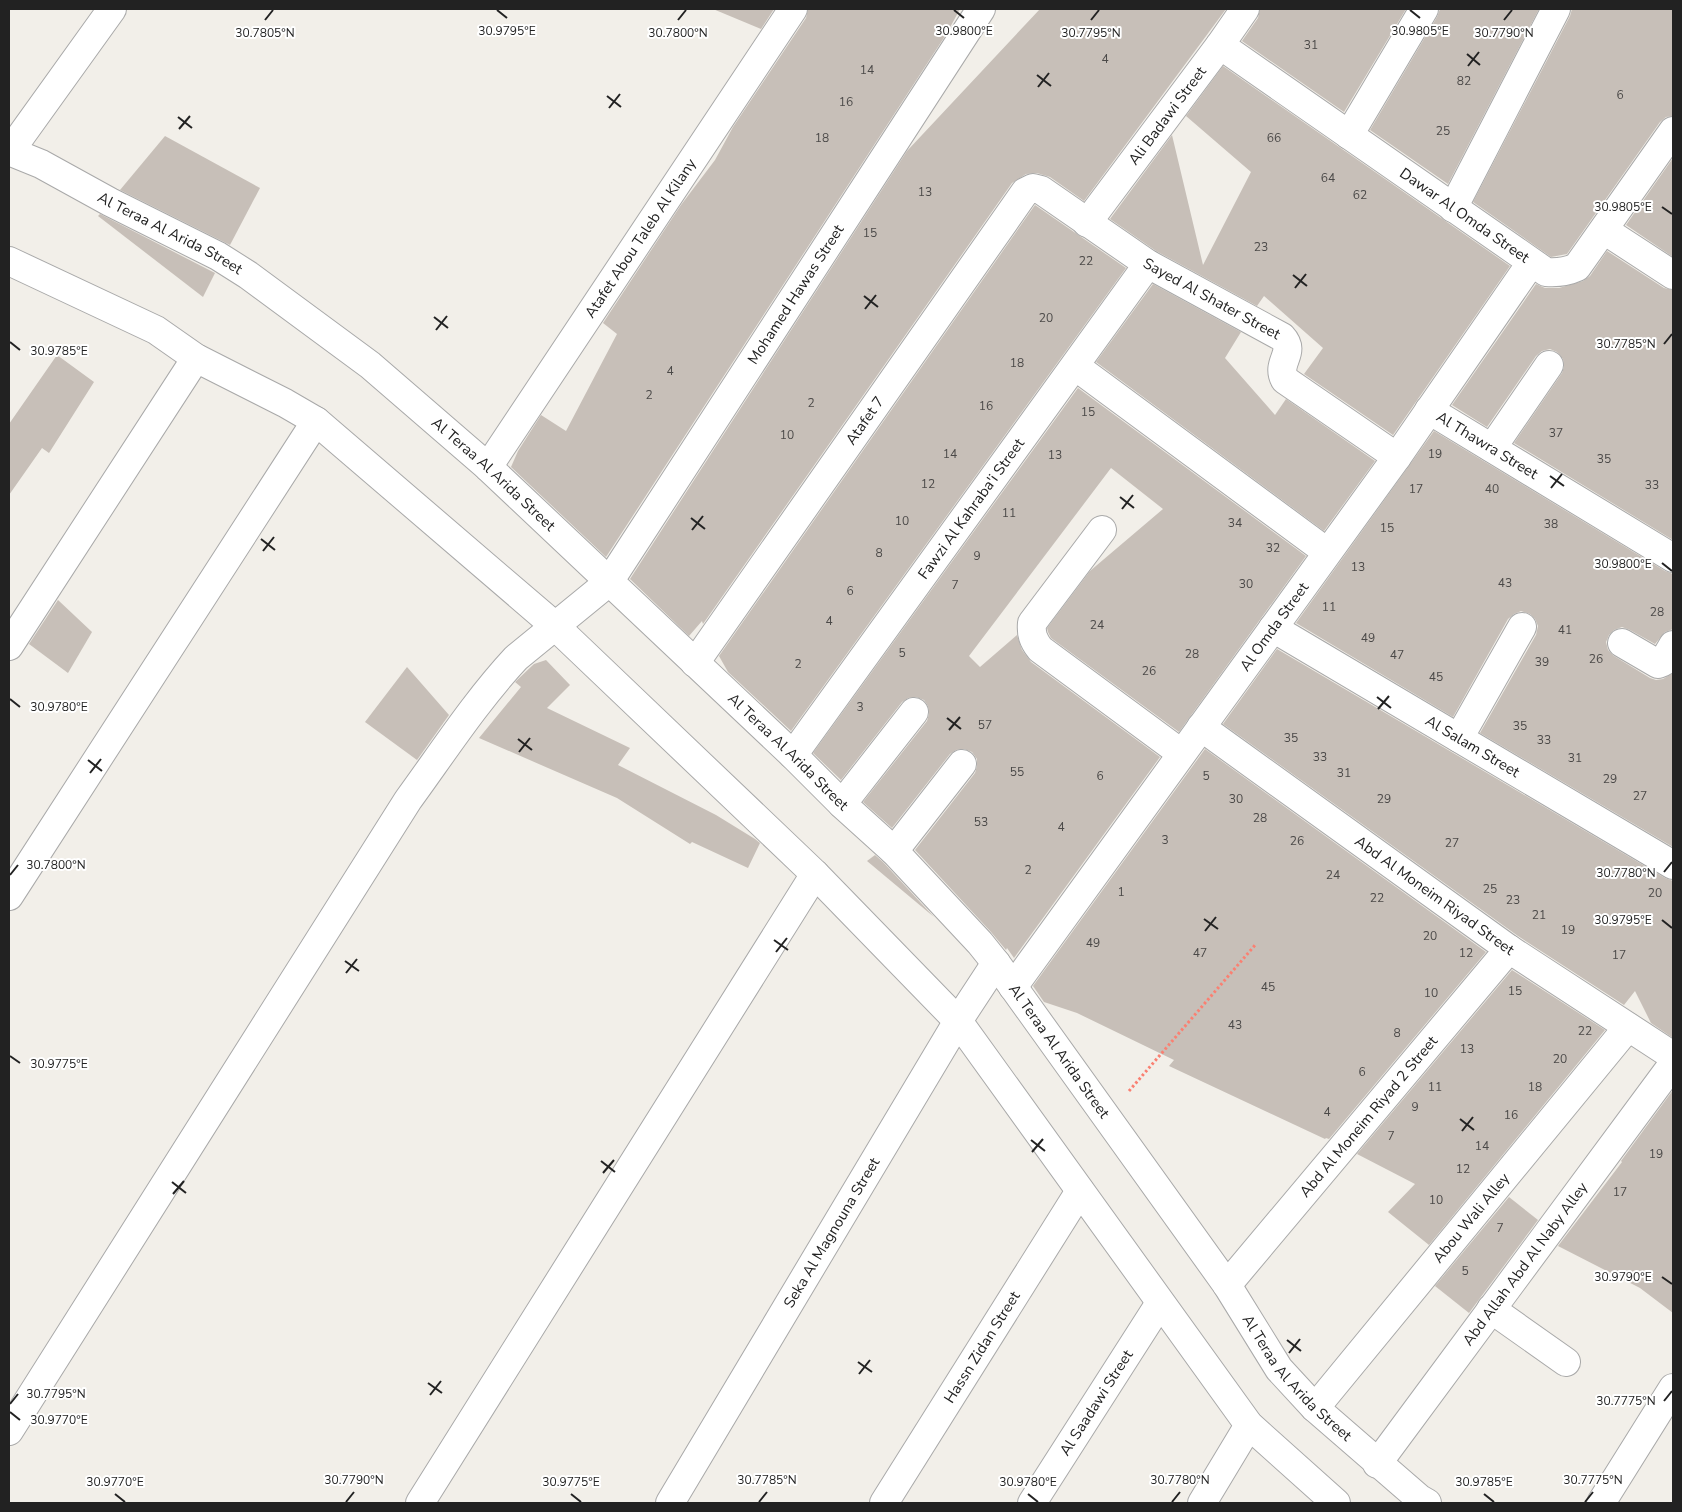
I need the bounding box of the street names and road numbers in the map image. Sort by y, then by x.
street label: Ali Badawi Street [1124,62,1211,169]
street label: Atafet Abou Taleb Al Kilany [580,154,701,322]
street label: Dawar Al Omda Street [1396,163,1534,268]
street label: Al Teraa Al Arida Street [94,187,247,279]
street label: Mohamed Hawas Street [743,220,849,368]
street label: Sayed Al Shater Street [1140,253,1285,345]
street label: Atafet 7 [841,392,889,449]
street label: Al Thawra Street [1433,407,1542,484]
street label: Al Teraa Al Arida Street [427,413,560,536]
street label: Fawzi Al Kahraba'i Street [913,434,1029,583]
street label: Al Omda Street [1235,578,1313,675]
street label: Al Teraa Al Arida Street [724,689,853,816]
street label: Al Salam Street [1422,711,1524,782]
street label: Abd Al Moneim Riyad Street [1351,831,1519,960]
street label: Al Teraa Al Arida Street [1004,980,1115,1123]
street label: Abd Al Moneim Riyad 2 Street [1295,1031,1442,1201]
street label: Seka Al Magnouna Street [779,1153,885,1312]
street label: Abou Wali Alley [1428,1168,1514,1267]
street label: Abd Allah Abd Al Naby Alley [1458,1178,1592,1350]
street label: Hassn Zidan Street [939,1287,1025,1407]
street label: Al Teraa Al Arida Street [1238,1311,1357,1446]
street label: Al Saadawi Street [1055,1345,1138,1460]

